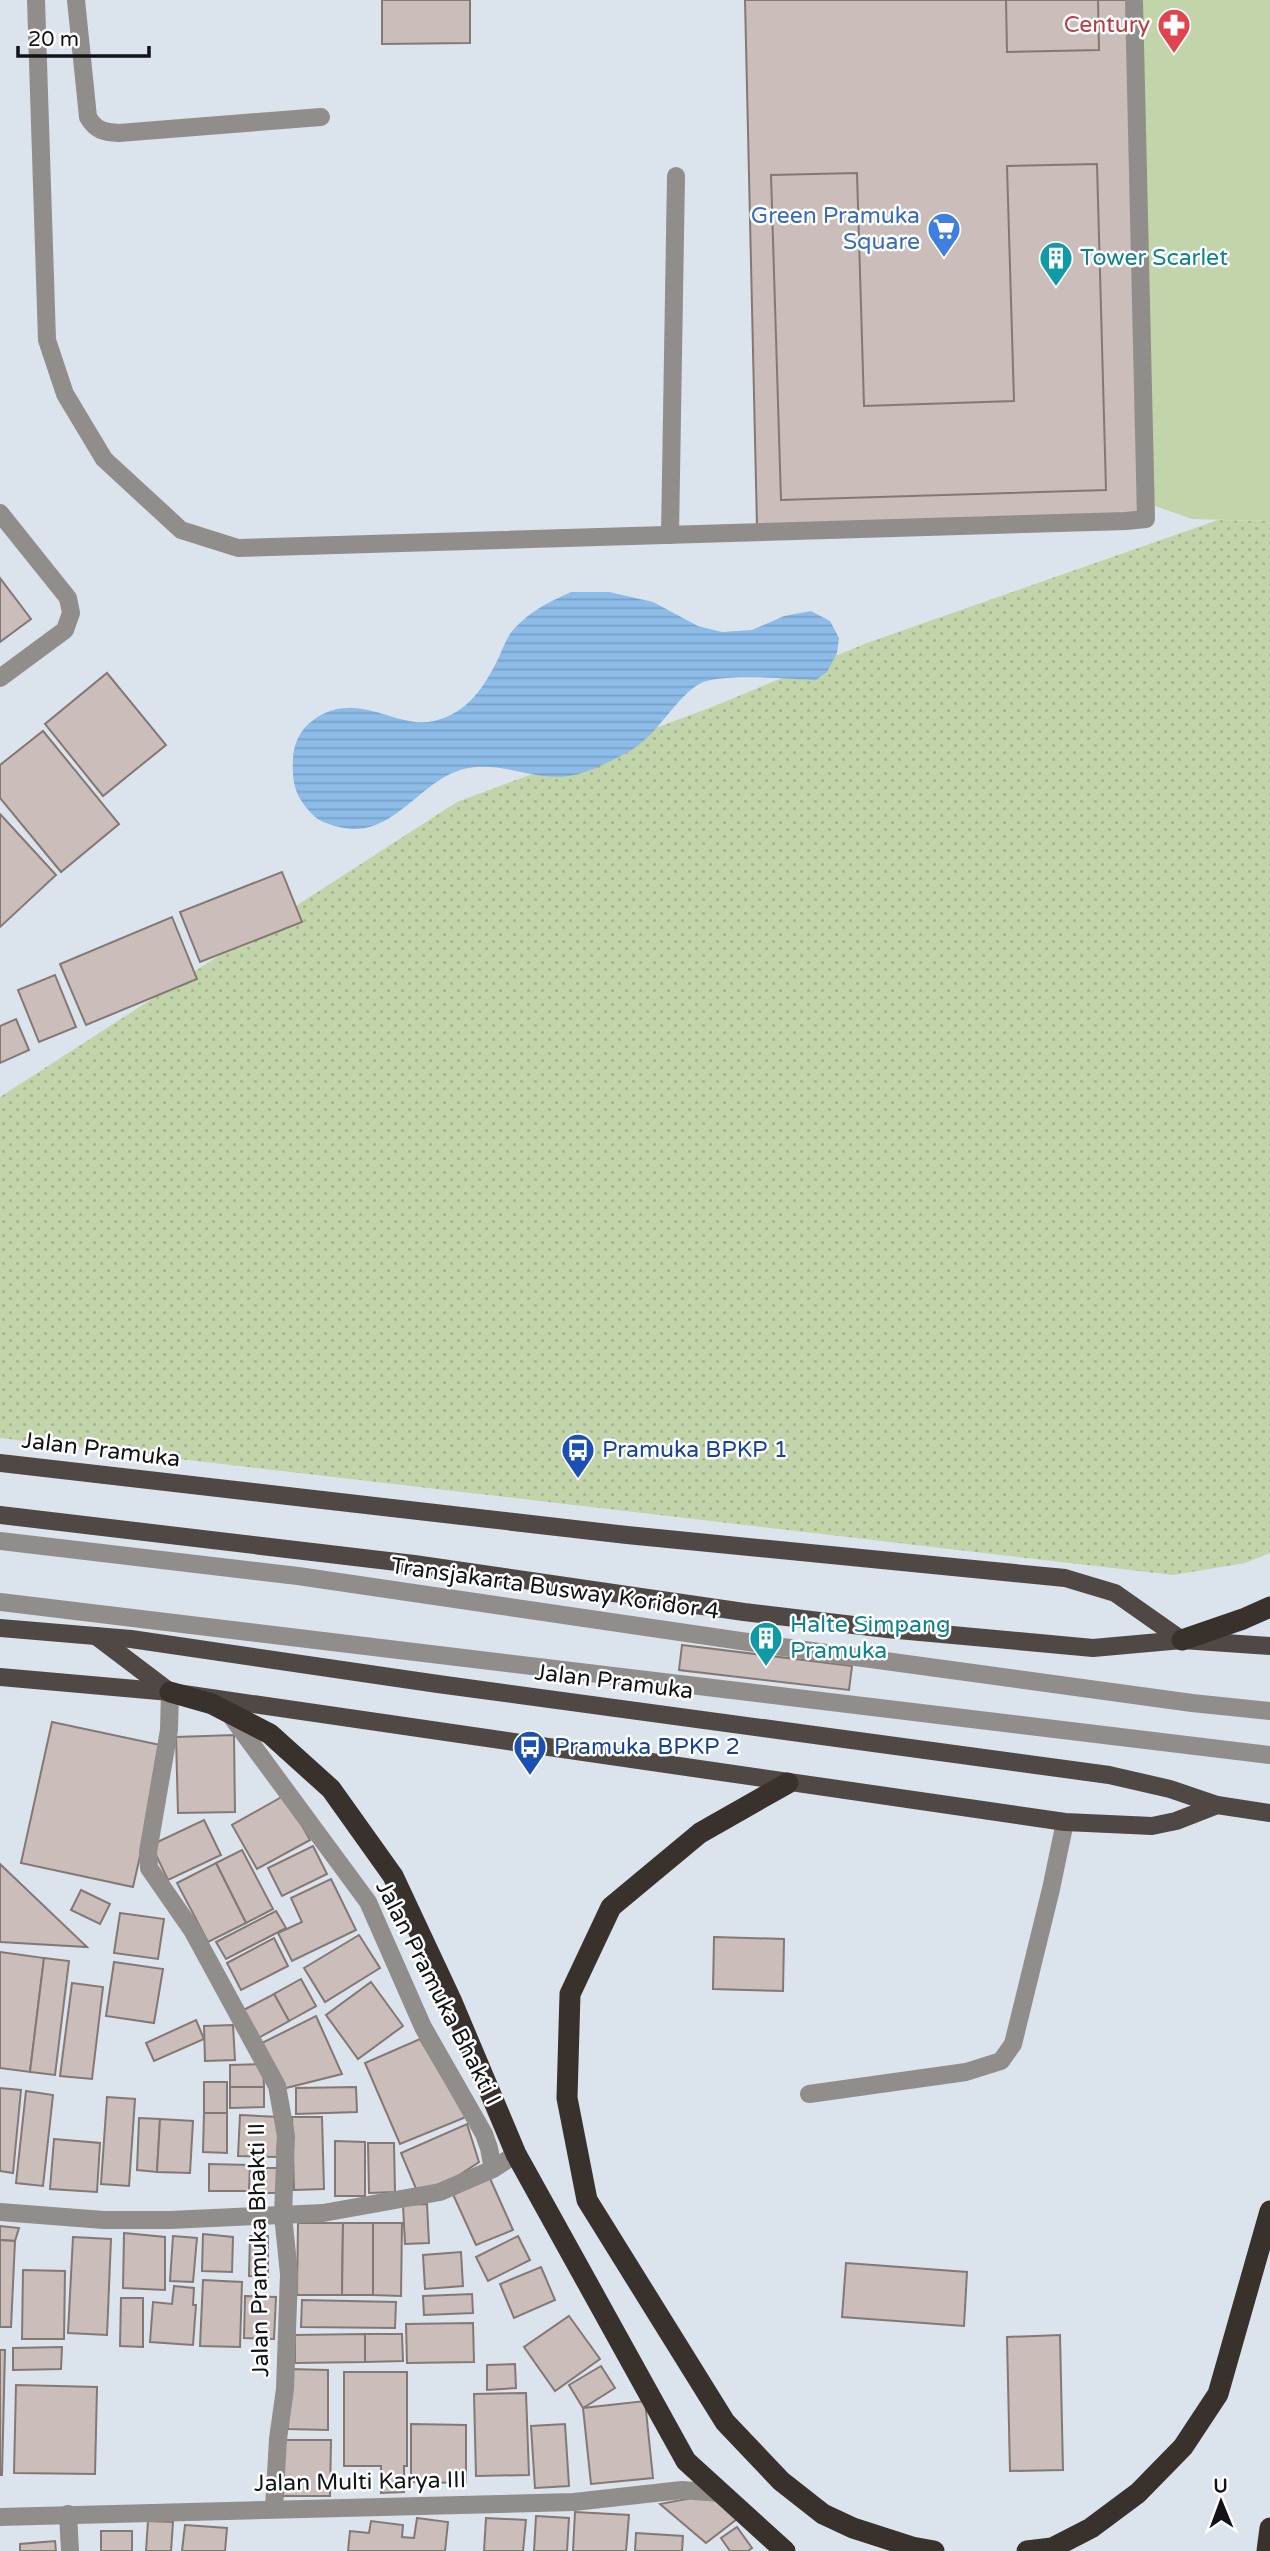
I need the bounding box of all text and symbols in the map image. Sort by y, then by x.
pharmacy icon: Century [1155,6,1193,55]
place label: Century [1064,11,1150,39]
scale bar [18,14,149,58]
text: 20 m [28,27,79,52]
place label: Green Pramuka Square [751,202,920,256]
supermarket icon: Green Pramuka Square [925,210,963,259]
building icon: Tower Scarlet [1037,239,1075,288]
place label: Tower Scarlet [1080,244,1228,272]
street label: Jalan Pramuka [20,1426,182,1474]
bus stop icon: Pramuka BPKP 1 [559,1431,597,1480]
place label: Pramuka BPKP 1 [602,1436,788,1464]
street label: Transjakarta Busway Koridor 4 [389,1552,721,1626]
place label: Halte Simpang Pramuka [790,1611,950,1665]
building icon: Halte Simpang Pramuka [747,1619,785,1668]
street label: Jalan Pramuka [533,1658,695,1706]
bus stop icon: Pramuka BPKP 2 [511,1728,549,1777]
place label: Pramuka BPKP 2 [554,1733,740,1761]
street label: Jalan Pramuka Bhakti I [369,1876,507,2110]
street label: Jalan Pramuka Bhakti II [243,2123,275,2377]
street label: Jalan Multi Karya III [254,2466,466,2498]
north arrow [1186,2467,1256,2537]
text: U [1213,2475,1228,2497]

